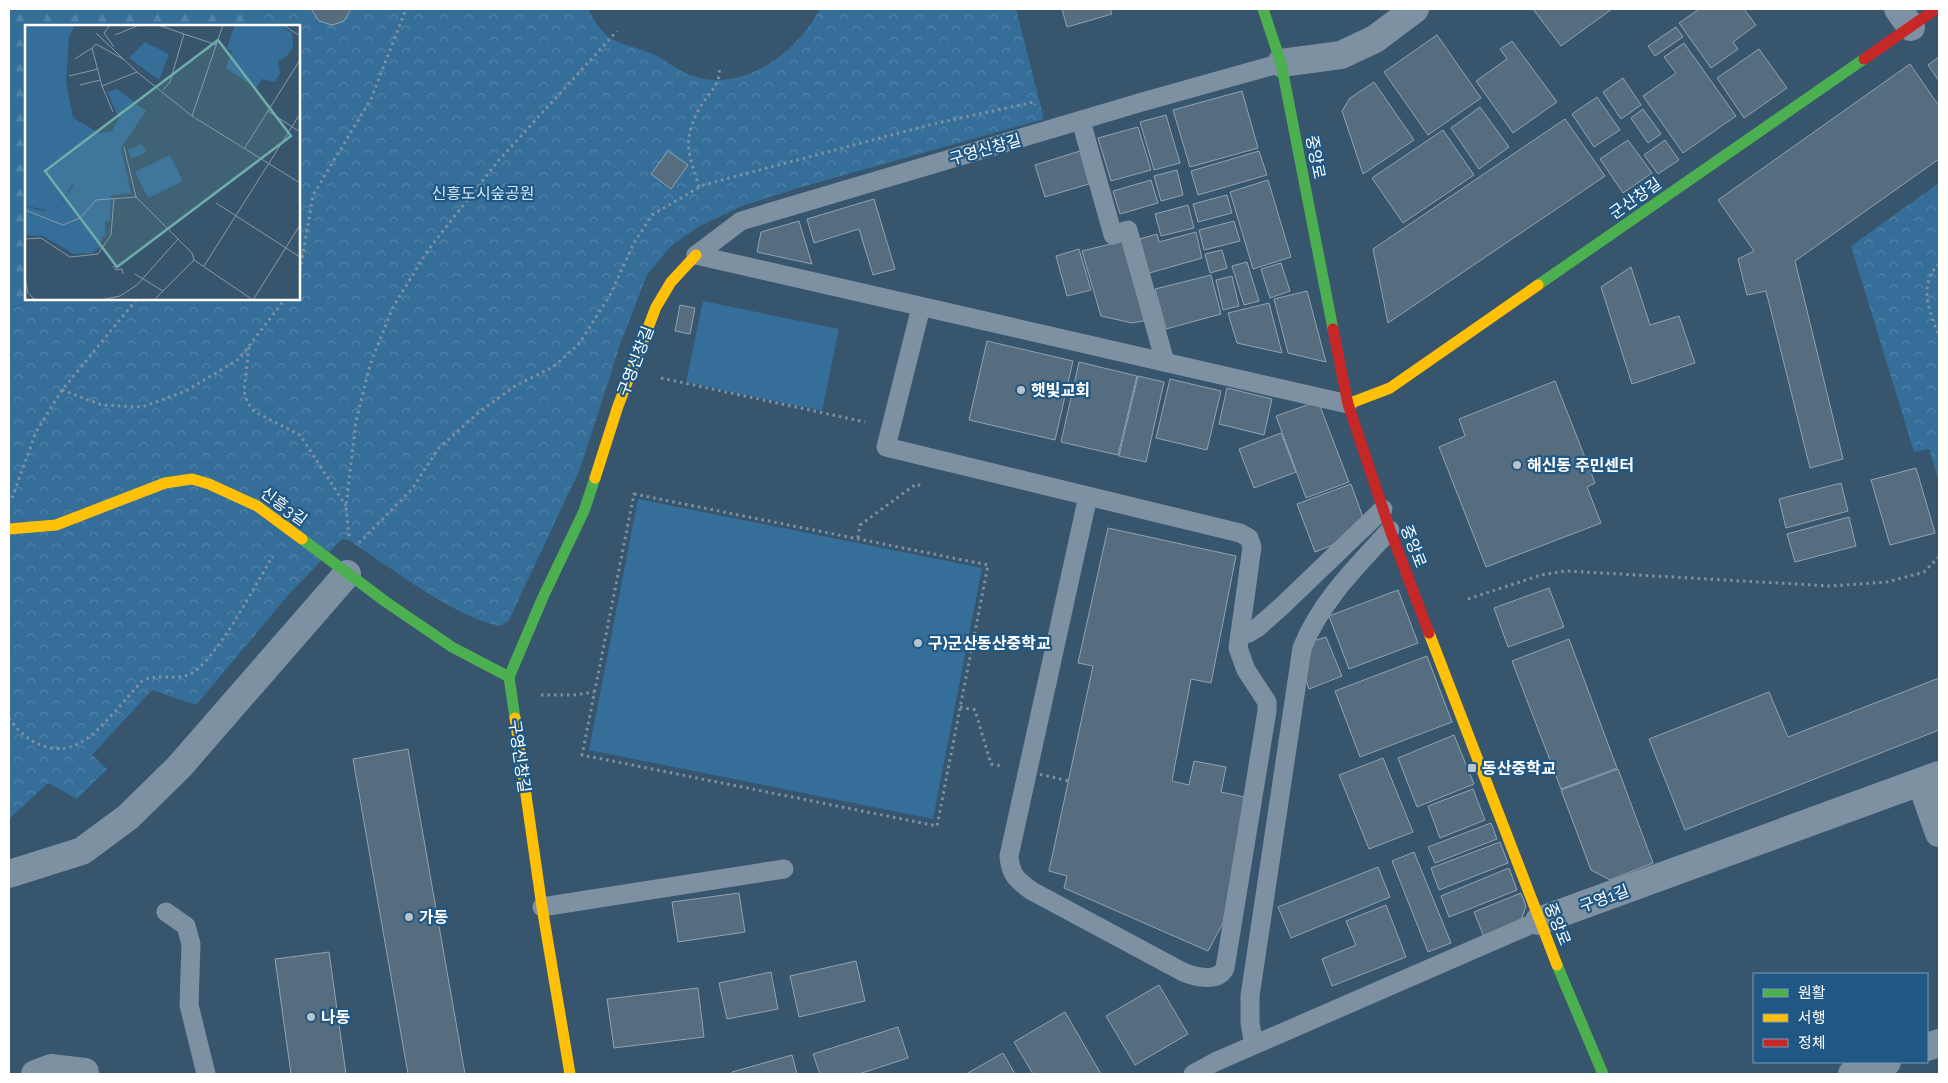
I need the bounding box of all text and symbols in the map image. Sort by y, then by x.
inset map [25,25,300,300]
street label: 구영신창길 [947,130,1023,169]
street label: 중앙로 [1302,134,1329,181]
street label: 군산창길 [1606,174,1665,223]
park label: 신흥도시숲공원 [431,184,535,203]
street label: 구영신창길 [613,323,658,399]
place label: 햇빛교회 [1031,381,1090,400]
marker: 햇빛교회 [1015,384,1027,396]
place label: 해신동 주민센터 [1527,456,1634,475]
marker: 해신동 주민센터 [1511,459,1523,471]
street label: 신흥3길 [257,483,311,530]
street label: 중앙로 [1397,522,1430,570]
place label: 구)군산동산중학교 [928,634,1051,653]
marker: 구)군산동산중학교 [912,637,924,649]
street label: 구영신창길 [505,718,534,794]
place label: 동산중학교 [1482,759,1556,778]
marker: 동산중학교 [1466,762,1478,774]
street label: 구영1길 [1577,881,1631,916]
street label: 중앙로 [1540,900,1575,948]
place label: 가동 [419,908,448,927]
marker: 가동 [403,911,415,923]
legend [1753,973,1928,1063]
text: 원활 [1798,984,1826,1002]
place label: 나동 [321,1008,350,1027]
text: 서행 [1798,1009,1826,1027]
marker: 나동 [305,1011,317,1023]
text: 정체 [1798,1034,1826,1052]

